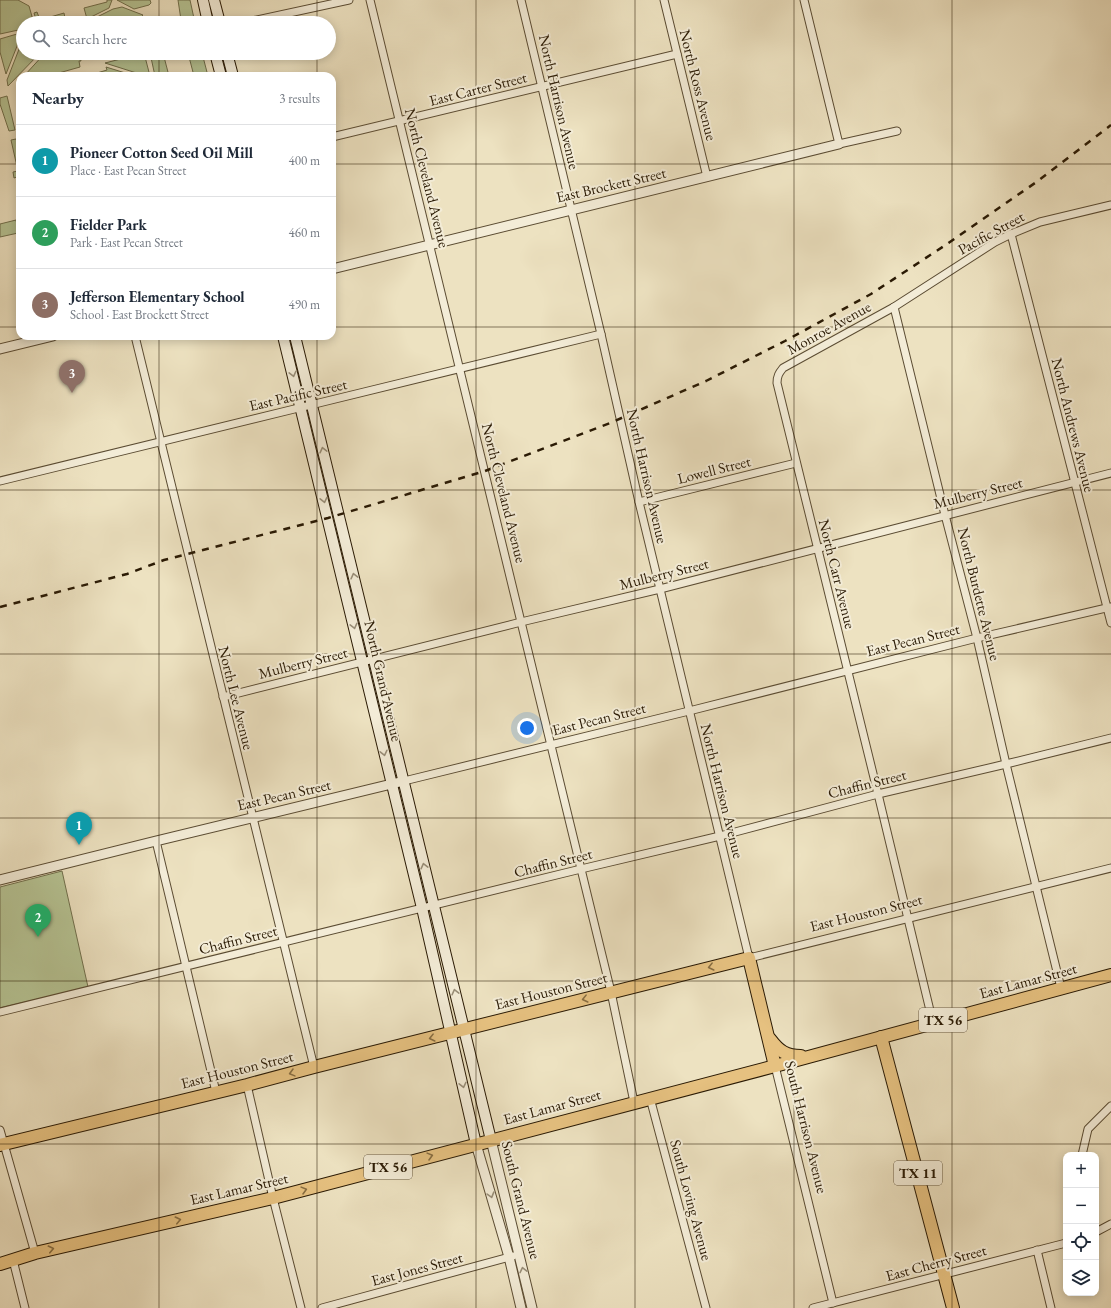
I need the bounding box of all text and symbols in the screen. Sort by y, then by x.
search box [16,16,336,60]
icon: search [30,27,52,49]
street label: North Ross Avenue [676,27,721,142]
text: Search here [62,29,127,48]
street label: North Harrison Avenue [535,33,584,171]
street label: East Carter Street [427,67,529,110]
text: Nearby [32,87,84,109]
text: 3 results [279,90,320,107]
street label: North Cleveland Avenue [401,106,454,250]
text: Pioneer Cotton Seed Oil Mill [70,143,253,162]
text: 1 [42,152,48,169]
text: 400 m [289,152,320,169]
text: Place · East Pecan Street [70,162,186,179]
street label: East Brockett Street [554,163,668,206]
street label: Pacific Street [954,206,1028,259]
text: Fielder Park [70,215,147,234]
text: 2 [42,224,48,241]
text: 460 m [289,224,320,241]
text: Park · East Pecan Street [70,234,183,251]
text: Jefferson Elementary School [70,287,245,306]
text: 3 [42,296,48,313]
text: 490 m [289,296,320,313]
street label: Monroe Avenue [784,297,874,358]
text: School · East Brockett Street [70,306,209,323]
street label: North Andrews Avenue [1048,356,1099,494]
pin: 3 [59,360,85,393]
one-way arrow [288,370,297,377]
street label: East Pacific Street [247,374,349,415]
street label: North Harrison Avenue [623,407,672,545]
street label: North Cleveland Avenue [478,421,531,565]
one-way arrow [320,447,328,453]
street label: Lowell Street [675,451,753,488]
street label: Mulberry Street [931,472,1025,513]
one-way arrow [319,497,327,503]
street label: North Carr Avenue [815,517,860,631]
street label: North Burdette Avenue [954,525,1005,662]
street label: Mulberry Street [617,553,711,594]
one-way arrow [350,573,359,580]
street label: North Grand Avenue [360,619,407,743]
street label: East Pecan Street [864,619,962,660]
one-way arrow [350,623,358,630]
street label: Mulberry Street [256,642,350,683]
street label: North Lee Avenue [214,644,259,752]
street label: East Pecan Street [550,698,648,739]
your location [517,718,537,738]
street label: North Harrison Avenue [697,722,748,860]
one-way arrow [380,750,388,756]
street label: Chaffin Street [826,765,908,802]
street label: East Pecan Street [235,774,333,815]
pin: 1 [66,812,92,845]
street label: Chaffin Street [512,844,594,881]
one-way arrow [421,863,429,869]
street label: East Houston Street [808,889,924,936]
pin: 2 [25,904,51,937]
street label: Chaffin Street [197,921,279,958]
street label: East Lamar Street [977,958,1079,1003]
one-way arrow [708,963,714,971]
street label: East Houston Street [493,967,609,1014]
one-way arrow [452,989,460,995]
one-way arrow [582,994,589,1003]
road number: TX 56 [919,1008,967,1032]
one-way arrow [428,1033,435,1041]
street label: East Houston Street [179,1046,295,1093]
street label: South Harrison Avenue [781,1059,832,1195]
one-way arrow [289,1068,296,1077]
one-way arrow [458,1081,466,1088]
street label: East Lamar Street [501,1084,603,1129]
street label: South Loving Avenue [666,1137,717,1263]
street label: South Grand Avenue [498,1139,545,1261]
map controls [1063,1152,1099,1296]
button: + [1063,1152,1099,1188]
one-way arrow [426,1153,433,1161]
road number: TX 56 [364,1155,412,1179]
road number: TX 11 [894,1161,942,1185]
street label: East Lamar Street [188,1168,290,1209]
one-way arrow [301,1186,307,1194]
button: − [1063,1188,1099,1224]
one-way arrow [486,1191,495,1198]
one-way arrow [174,1216,181,1225]
button: locate [1063,1224,1099,1260]
street label: East Cherry Street [883,1240,989,1285]
one-way arrow [48,1246,54,1254]
street label: East Jones Street [369,1247,465,1290]
button: layers [1063,1260,1099,1296]
one-way arrow [520,1267,528,1273]

